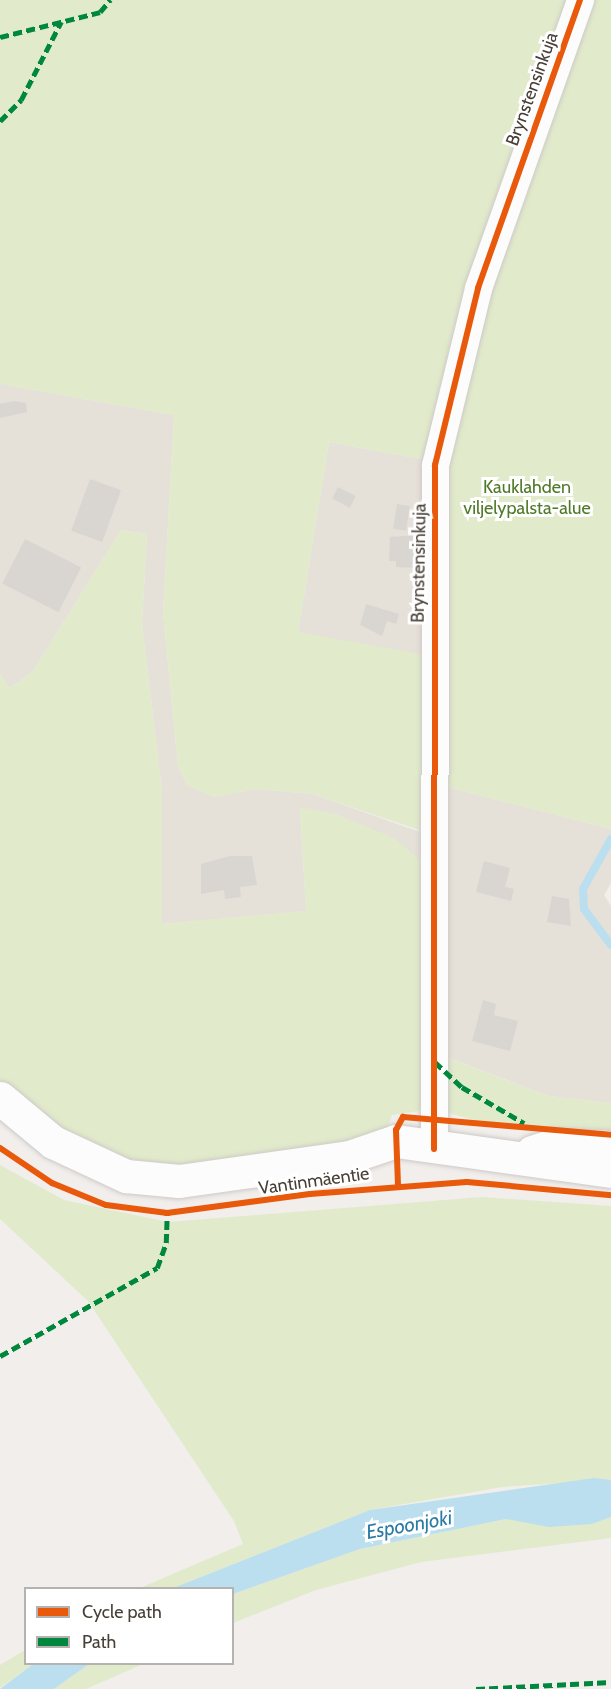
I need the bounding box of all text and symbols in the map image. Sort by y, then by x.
street label: Brynstensinkuja [501,29,563,149]
park label: Kauklahden viljelypalsta-alue [463,477,591,520]
street label: Brynstensinkuja [407,503,431,623]
street label: Vantinmäentie [257,1163,371,1199]
water label: Espoonjoki [364,1506,454,1544]
legend [24,1587,234,1665]
text: Cycle path [82,1601,162,1623]
text: Path [82,1631,116,1653]

